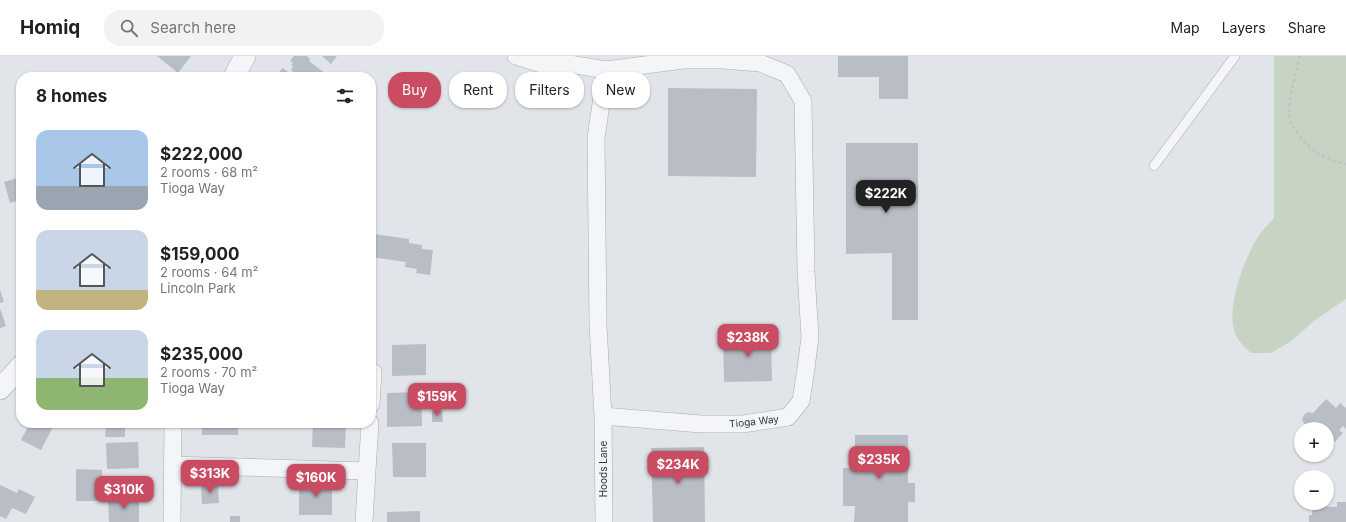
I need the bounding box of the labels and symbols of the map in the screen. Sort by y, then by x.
pin: $222K [858,180,914,214]
pin: $238K [720,324,776,358]
pin: $159K [409,383,465,417]
street label: Tioga Way [729,412,780,430]
street label: Hoods Lane [597,441,609,497]
pin: $235K [851,446,907,480]
pin: $234K [650,451,706,485]
pin: $313K [182,460,238,494]
pin: $160K [288,464,344,498]
pin: $310K [96,476,152,510]

